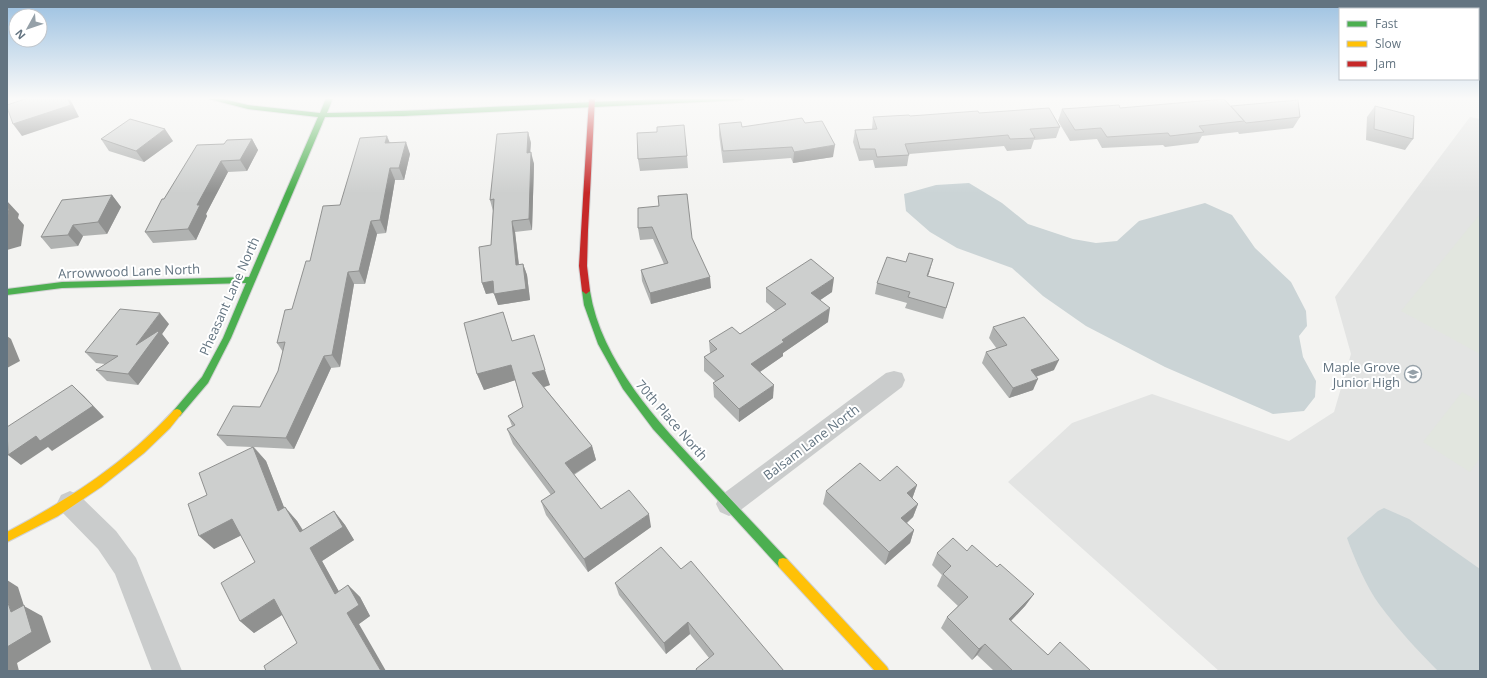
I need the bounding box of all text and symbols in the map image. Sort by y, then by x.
north arrow [8,8,48,48]
legend [1339,8,1479,80]
text: Fast [1375,15,1398,32]
text: N [11,26,29,43]
text: Slow [1375,35,1402,52]
text: Jam [1374,55,1396,72]
street label: Pheasant Lane North [195,234,263,358]
street label: Arrowwood Lane North [58,260,200,282]
place label: Maple Grove Junior High [1323,358,1400,391]
school or university icon: Maple Grove Junior High [1403,364,1423,384]
street label: 70th Place North [632,376,712,464]
street label: Balsam Lane North [759,400,863,484]

